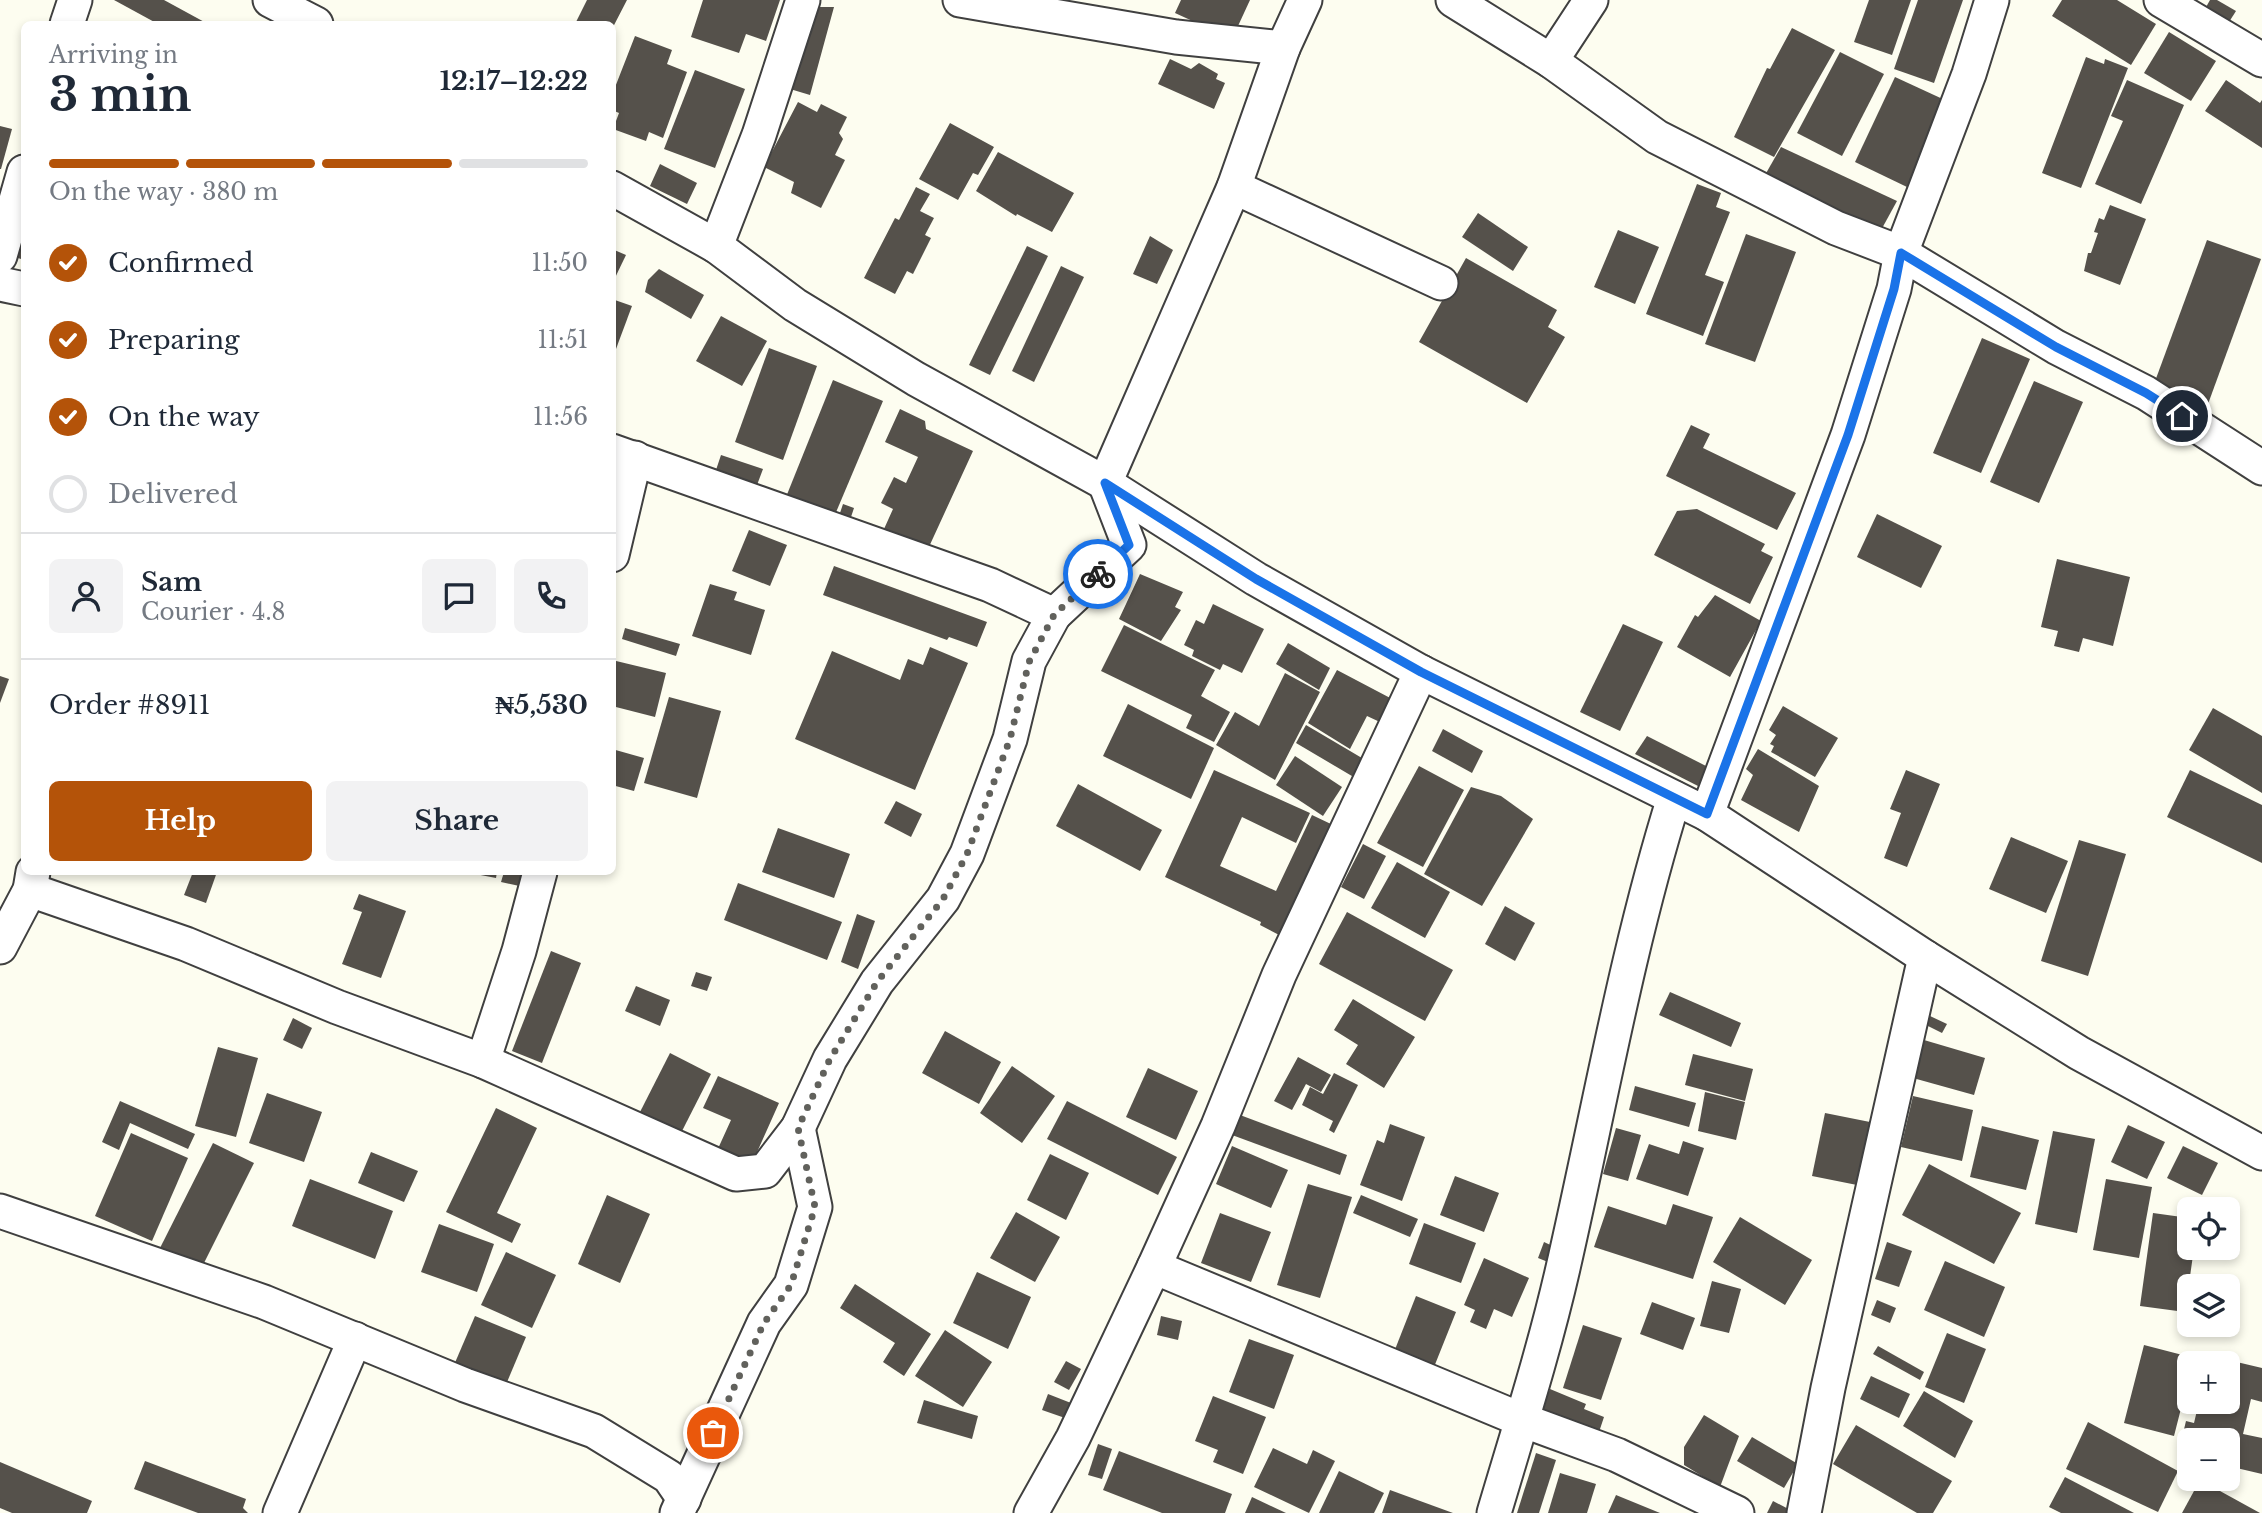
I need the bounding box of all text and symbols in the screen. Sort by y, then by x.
text: Arriving in [49,41,178,69]
text: 12:17–12:22 [440,65,588,97]
text: 3 min [49,66,191,123]
text: On the way · 380 m [49,178,278,206]
icon: check [49,244,87,282]
text: Confirmed [108,247,253,279]
text: 11:50 [531,249,588,277]
icon: check [49,321,87,359]
text: Preparing [108,324,240,356]
text: 11:51 [538,326,588,354]
pin [2152,386,2212,446]
icon: home [2163,397,2201,435]
icon: check [49,398,87,436]
text: On the way [108,401,260,433]
text: 11:56 [533,403,588,431]
text: Delivered [108,478,238,510]
courier [1063,539,1133,609]
icon: bike [1079,555,1117,593]
button: person [49,559,123,633]
button: chat [422,559,496,633]
button: phone [514,559,588,633]
text: Sam [141,566,202,598]
text: Courier · 4.8 [141,598,286,626]
text: Order #8911 [49,689,210,721]
text: ₦5,530 [495,689,588,721]
button: Help [49,781,312,861]
button: Share [326,781,588,861]
map controls [2177,1197,2240,1491]
button: locate [2177,1197,2240,1260]
button: layers [2177,1274,2240,1337]
button: + [2177,1351,2240,1414]
pin [683,1403,743,1463]
icon: bag [694,1414,732,1452]
button: − [2177,1428,2240,1491]

